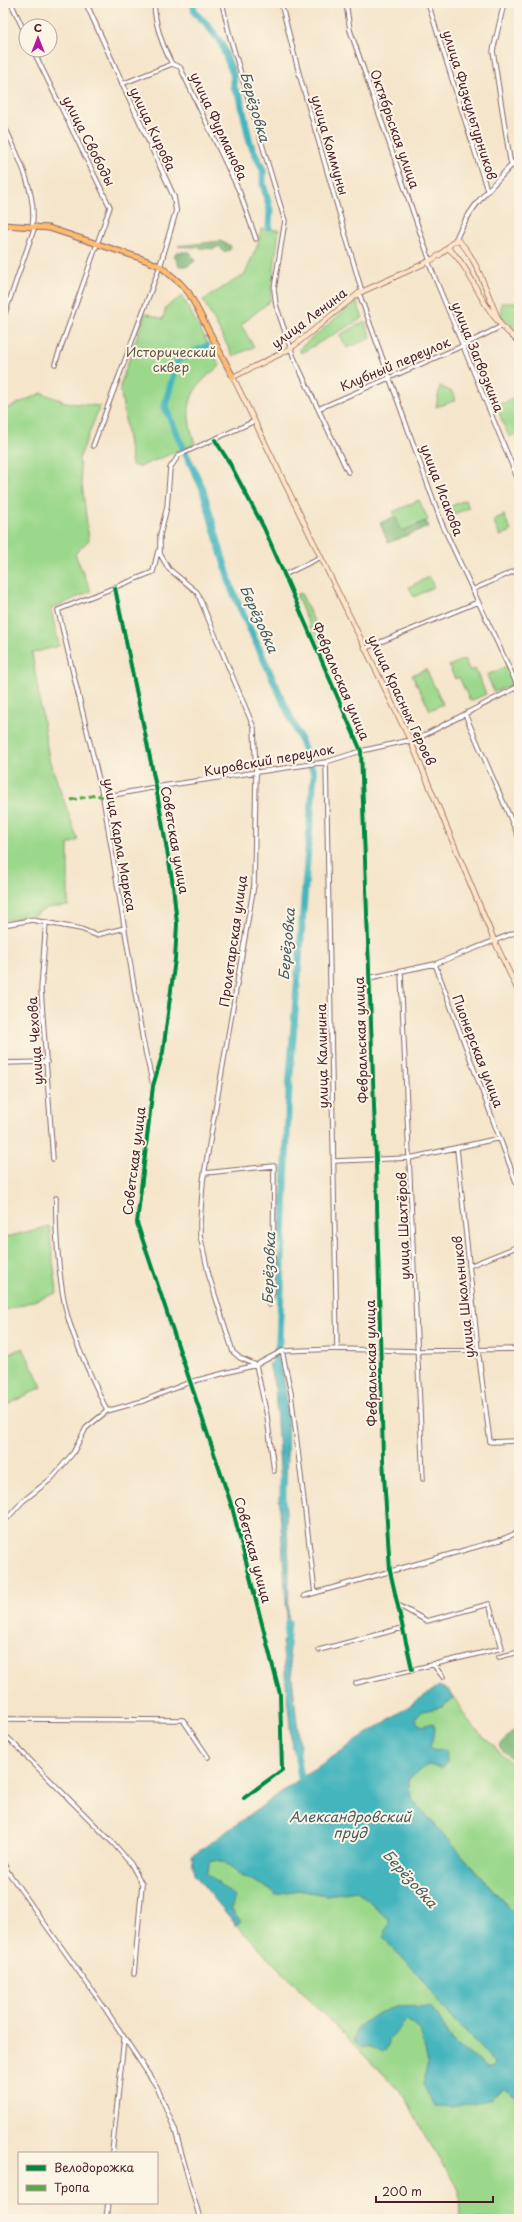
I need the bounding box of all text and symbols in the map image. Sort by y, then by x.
north arrow [18,18,58,58]
text: С [34,19,42,36]
street label: улица Физкультурников [439,28,502,182]
street label: Октябрьская улица [366,67,425,192]
street label: улица Фурманова [186,69,253,184]
water label: Берёзовка [235,69,276,146]
street label: улица Кирова [126,84,182,175]
street label: улица Свободы [58,92,120,189]
street label: улица Коммуны [307,92,354,197]
street label: улица Ленина [267,282,351,352]
street label: улица Загвозкина [448,299,510,416]
street label: Клубный переулок [337,332,453,395]
park label: Исторический сквер [126,342,216,376]
street label: улица Исакова [416,441,469,539]
water label: Берёзовка [235,582,284,657]
street label: Февральская улица [308,619,375,743]
street label: улица Красных Героев [364,631,441,768]
street label: Кировский переулок [203,739,336,780]
street label: улица Карла Маркса [99,777,142,914]
street label: Советская улица [157,785,194,896]
street label: Пролетарская улица [214,873,251,1008]
water label: Берёзовка [273,906,300,981]
street label: Февральская улица [349,976,372,1104]
street label: Пионерская улица [448,992,509,1111]
street label: улица Чехова [22,995,47,1086]
street label: улица Калинина [311,1003,332,1109]
street label: Советская улица [117,1105,150,1216]
street label: улица Шахтёров [391,1172,414,1280]
water label: Берёзовка [257,1230,280,1304]
street label: улица Школьников [447,1235,478,1359]
street label: Февральская улица [360,1299,381,1426]
street label: Советская улица [230,1495,277,1606]
water label: Александровский пруд [289,1806,413,1843]
water label: Берёзовка [378,1845,443,1913]
legend [18,2152,158,2204]
text: Велодорожка [54,2158,134,2176]
text: Тропа [54,2178,90,2196]
scale bar [376,2178,493,2204]
text: 200 m [382,2182,422,2200]

